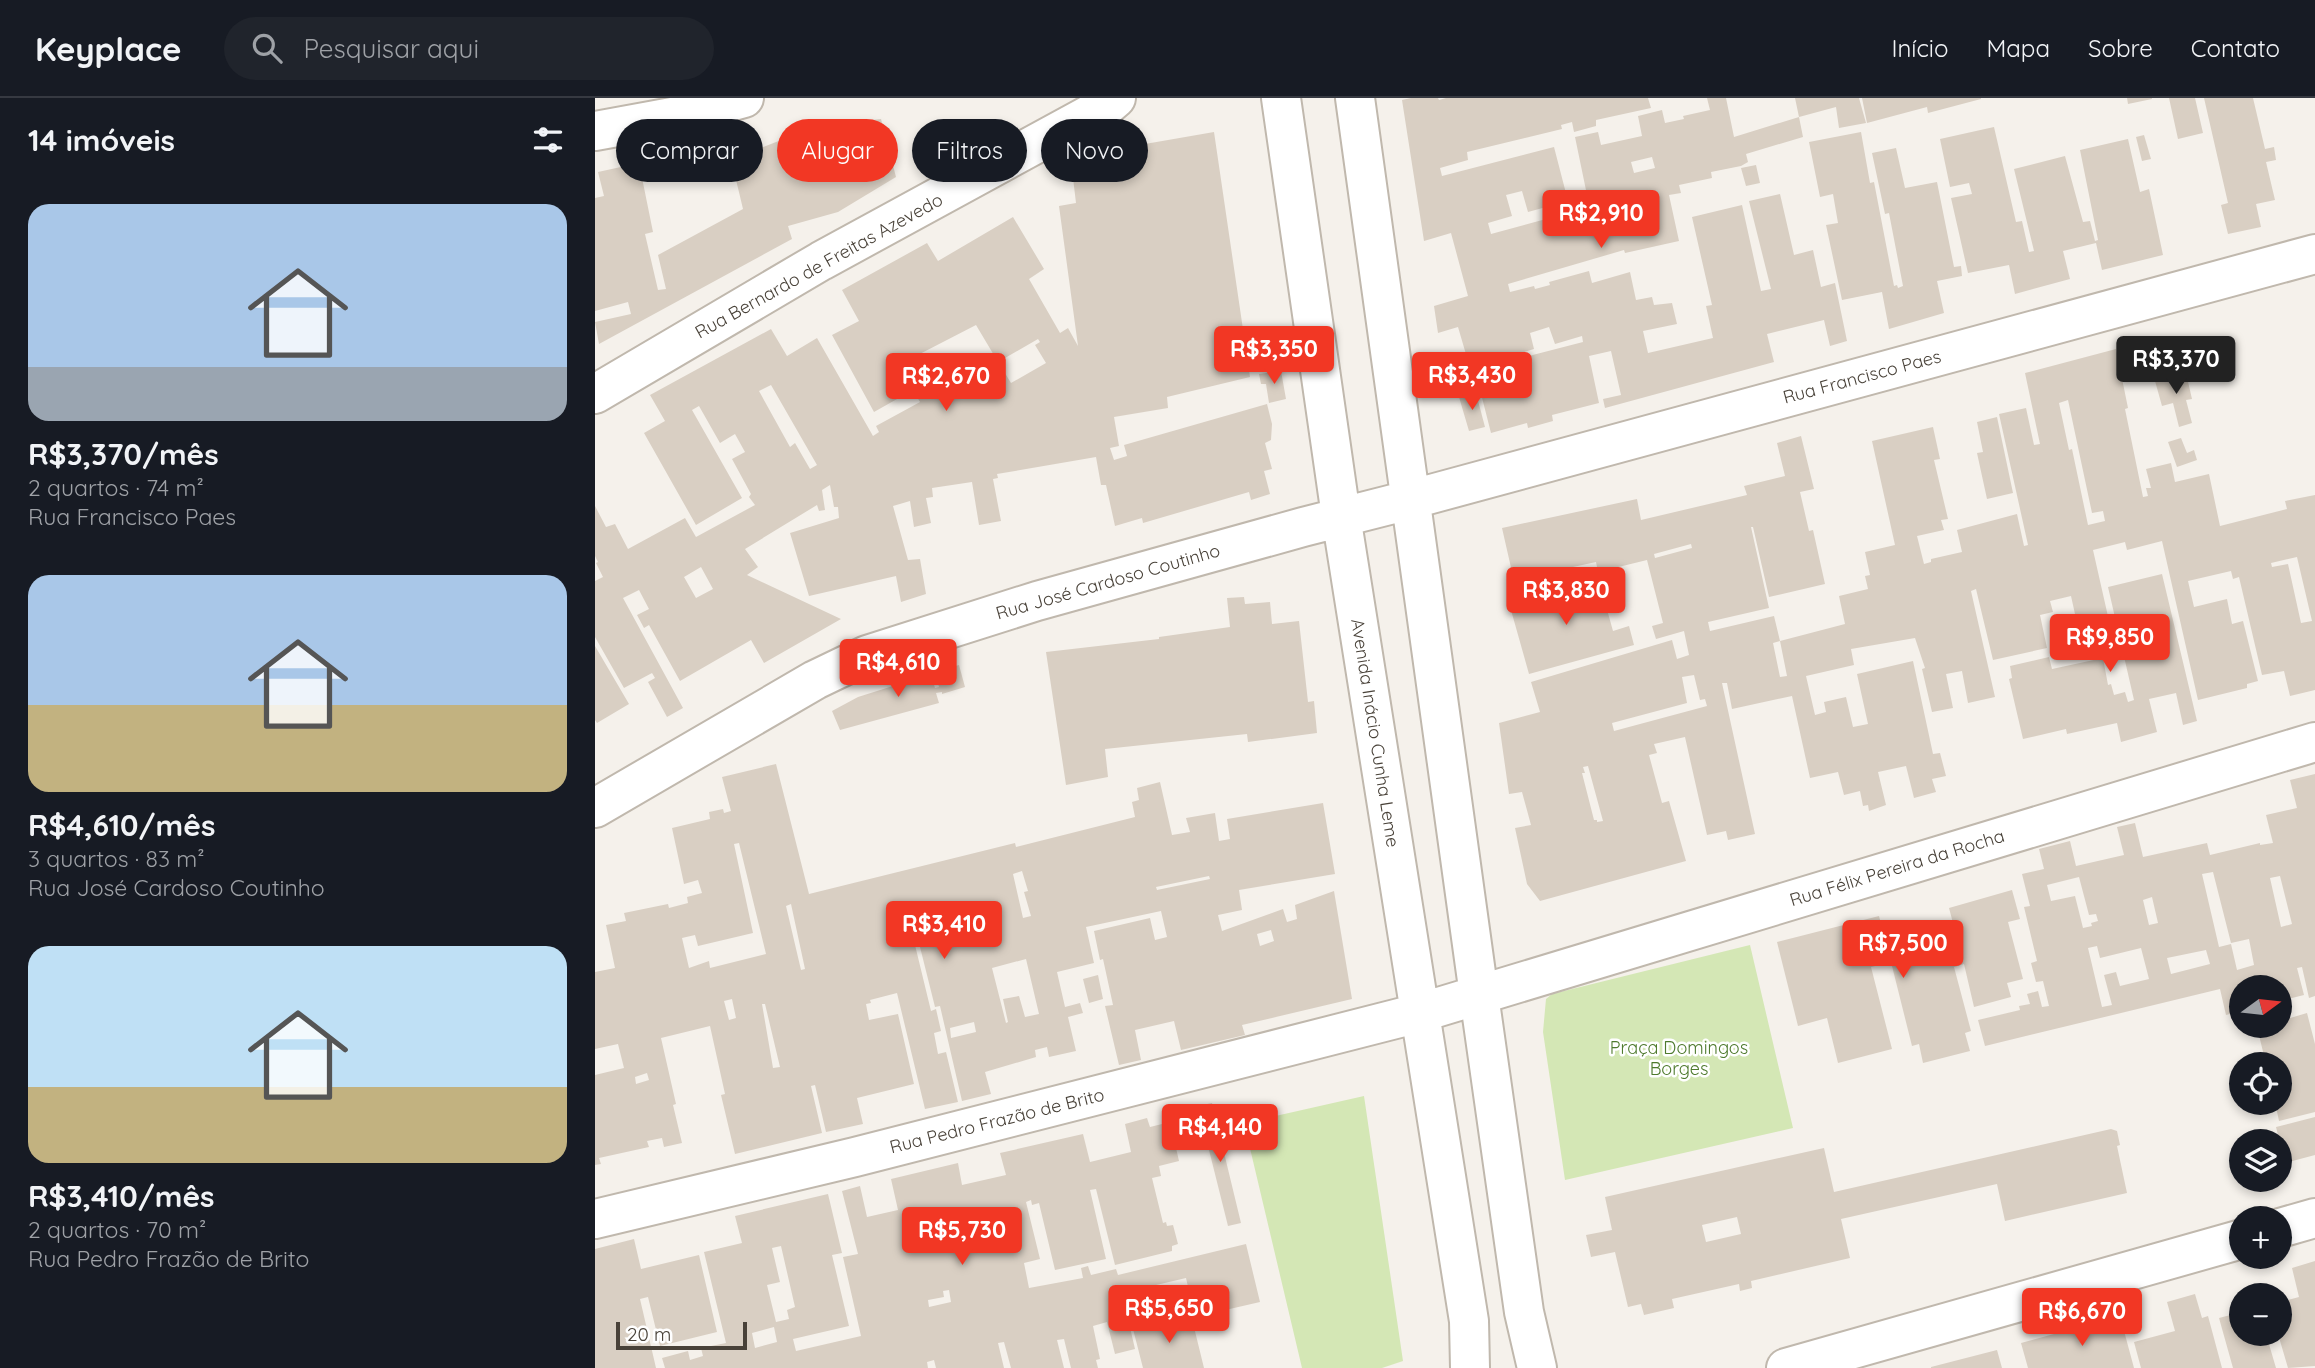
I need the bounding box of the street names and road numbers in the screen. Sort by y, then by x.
street label: Rua Bernardo de Freitas Azevedo [691,188,947,343]
street label: Rua Francisco Paes [1780,344,1944,409]
street label: Rua José Cardoso Coutinho [993,538,1223,625]
street label: Avenida Inácio Cunha Leme [1346,617,1405,849]
street label: Rua Félix Pereira da Rocha [1787,824,2007,911]
street label: Rua Pedro Frazão de Brito [887,1083,1107,1158]

